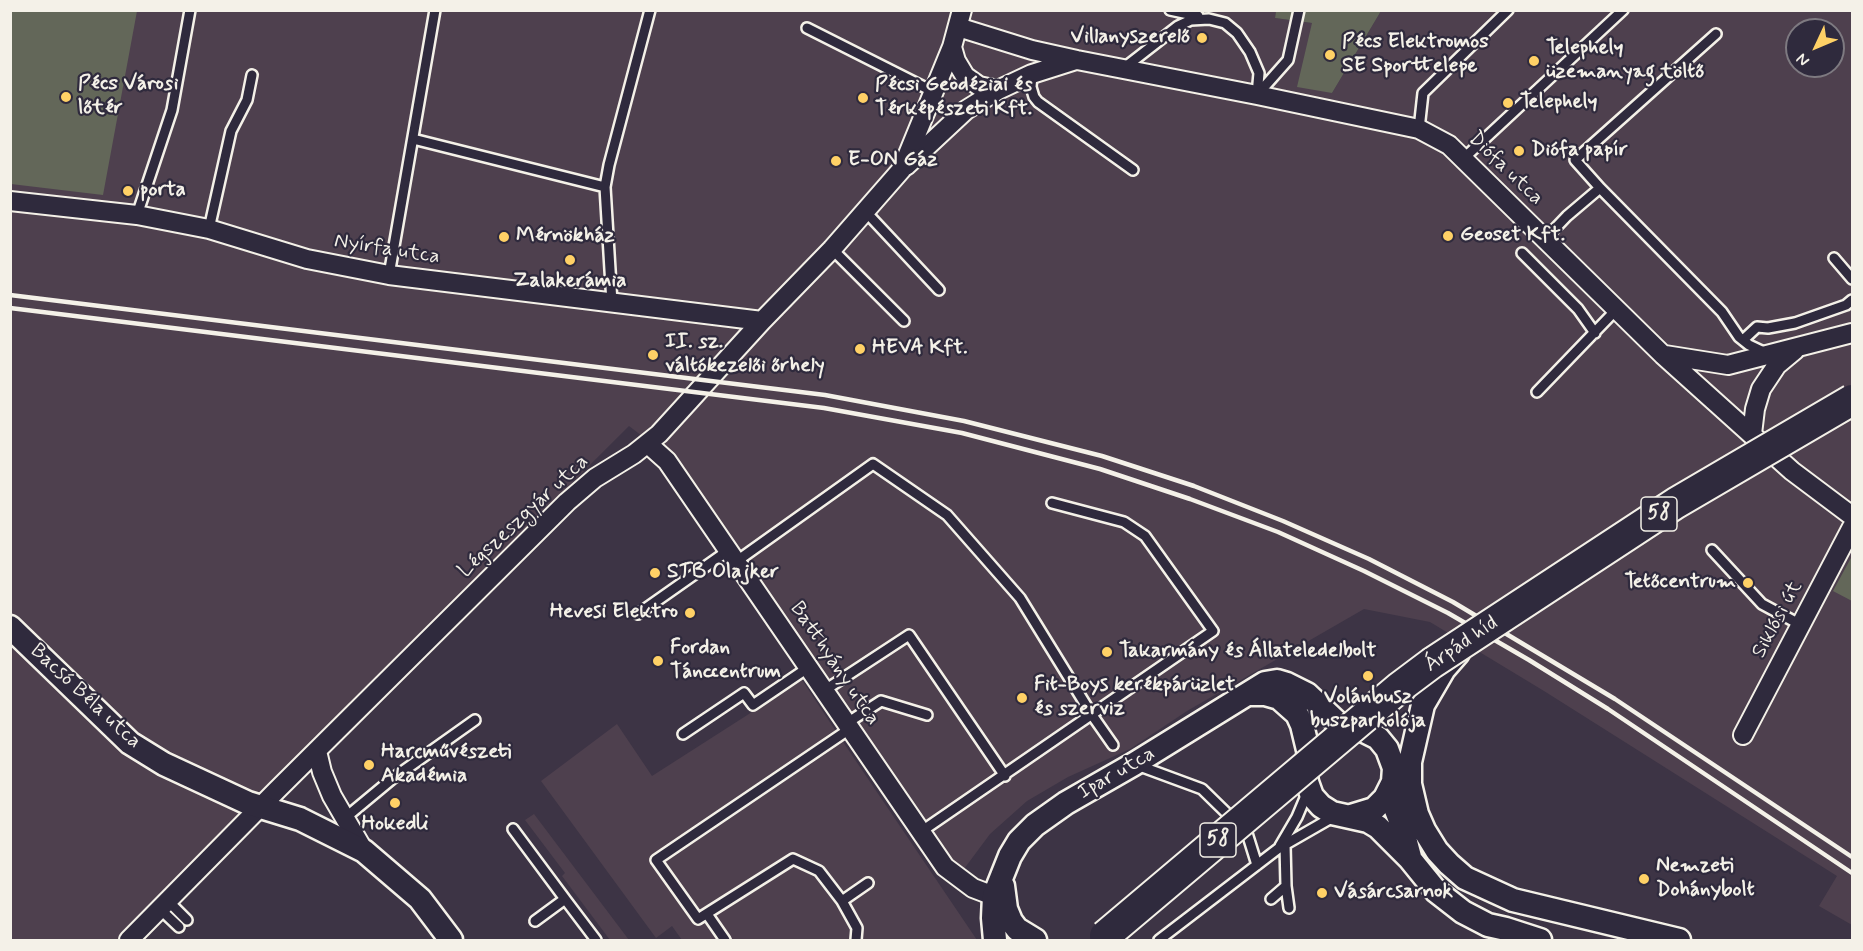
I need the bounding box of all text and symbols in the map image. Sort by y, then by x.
north arrow [1785,18,1845,78]
place label: Villanyszerelő [1071,25,1190,51]
place label: Pécs Elektromos SE Sporttelepe [1342,30,1489,80]
marker: Villanyszerelő [1195,31,1209,45]
place label: Telephely üzemanyag töltő [1546,36,1704,86]
marker: Pécs Elektromos SE Sporttelepe [1323,48,1337,62]
text: N [1792,48,1814,71]
marker: Telephely üzemanyag töltő [1527,54,1541,68]
place label: Pécs Városi lőtér [78,72,178,122]
place label: Pécsi Geodéziai és Térképészeti Kft. [875,73,1032,123]
marker: Pécs Városi lőtér [59,90,73,104]
place label: Telephely [1520,90,1597,116]
marker: Pécsi Geodéziai és Térképészeti Kft. [856,91,870,105]
marker: Telephely [1501,96,1515,110]
street label: Diófa utca [1462,127,1548,211]
place label: Diófa papír [1531,138,1628,164]
marker: Diófa papír [1512,144,1526,158]
place label: E-ON Gáz [848,148,938,174]
marker: E-ON Gáz [829,154,843,168]
place label: porta [140,178,186,204]
marker: porta [121,184,135,198]
place label: Geoset Kft. [1460,223,1565,249]
place label: Mérnökház [516,224,615,250]
street label: Nyírfa utca [332,229,442,271]
marker: Geoset Kft. [1441,229,1455,243]
marker: Mérnökház [497,230,511,244]
marker: Zalakerámia [563,253,577,267]
place label: Zalakerámia [514,269,626,295]
place label: II. sz. váltókezelői őrhely [665,330,825,380]
place label: HEVA Kft. [872,336,968,362]
marker: HEVA Kft. [853,342,867,356]
marker: II. sz. váltókezelői őrhely [646,348,660,362]
street label: Légszeszgyár utca [453,450,595,584]
road number: 58 [1641,497,1677,531]
place label: STB Olajker [667,560,779,586]
marker: STB Olajker [648,566,662,580]
place label: Tetőcentrum [1625,570,1736,596]
marker: Tetőcentrum [1741,576,1755,590]
street label: Siklósi út [1747,577,1809,663]
street label: Batthyány utca [783,597,885,731]
place label: Hevesi Elektro [550,600,678,626]
marker: Hevesi Elektro [683,606,697,620]
street label: Árpád híd [1421,611,1503,679]
place label: Fordan Tánccentrum [670,636,781,686]
street label: Bacsó Béla utca [24,639,146,755]
place label: Takarmány és Állateledelbolt [1119,639,1376,665]
marker: Takarmány és Állateledelbolt [1100,645,1114,659]
marker: Fordan Tánccentrum [651,654,665,668]
marker: Volánbusz buszparkolója [1361,669,1375,683]
place label: Fit-Boys kerékpárüzlet és szerviz [1034,673,1235,723]
place label: Volánbusz buszparkolója [1310,685,1426,735]
marker: Fit-Boys kerékpárüzlet és szerviz [1015,691,1029,705]
place label: Harcművészeti Akadémia [381,740,511,790]
street label: Ipar utca [1074,742,1160,806]
marker: Harcművészeti Akadémia [362,758,376,772]
marker: Hokedli [388,796,402,810]
place label: Hokedli [361,812,429,838]
road number: 58 [1200,823,1236,857]
place label: Nemzeti Dohánybolt [1656,854,1755,904]
marker: Nemzeti Dohánybolt [1637,872,1651,886]
place label: Vásárcsarnok [1334,880,1453,906]
marker: Vásárcsarnok [1315,886,1329,900]

